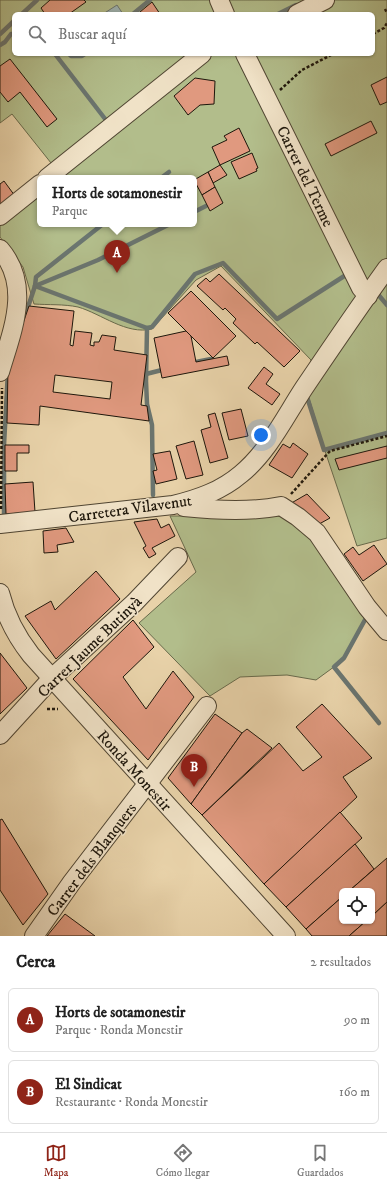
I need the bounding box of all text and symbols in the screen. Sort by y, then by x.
search box [12,12,375,56]
icon: search [26,23,48,45]
text: Buscar aquí [58,25,126,44]
street label: Carrer del Terme [272,123,338,231]
popup [37,175,197,227]
text: Horts de sotamonestir [52,184,182,203]
text: Parque [52,203,88,219]
pin: A [104,240,130,273]
your location [251,425,271,445]
street label: Carretera Vilavenut [67,490,193,528]
street label: Carrer Jaume Butinyà [33,592,146,702]
street label: Ronda Monestir [93,726,176,815]
pin: B [181,754,207,787]
street label: Carrer dels Blanquers [43,799,141,920]
map controls [339,888,375,924]
button: locate [339,888,375,924]
text: Cerca [16,951,55,973]
text: 2 resultados [310,954,371,970]
text: Horts de sotamonestir [55,1003,185,1022]
text: A [26,1012,34,1028]
text: 90 m [344,1012,370,1028]
text: Parque · Ronda Monestir [55,1022,183,1038]
text: El Sindicat [55,1075,122,1094]
text: B [26,1084,34,1100]
text: 160 m [339,1084,370,1100]
text: Restaurante · Ronda Monestir [55,1094,208,1110]
tab: Mapa [44,1142,69,1180]
tab: Cómo llegar [156,1142,210,1180]
tab: Guardados [297,1142,343,1180]

